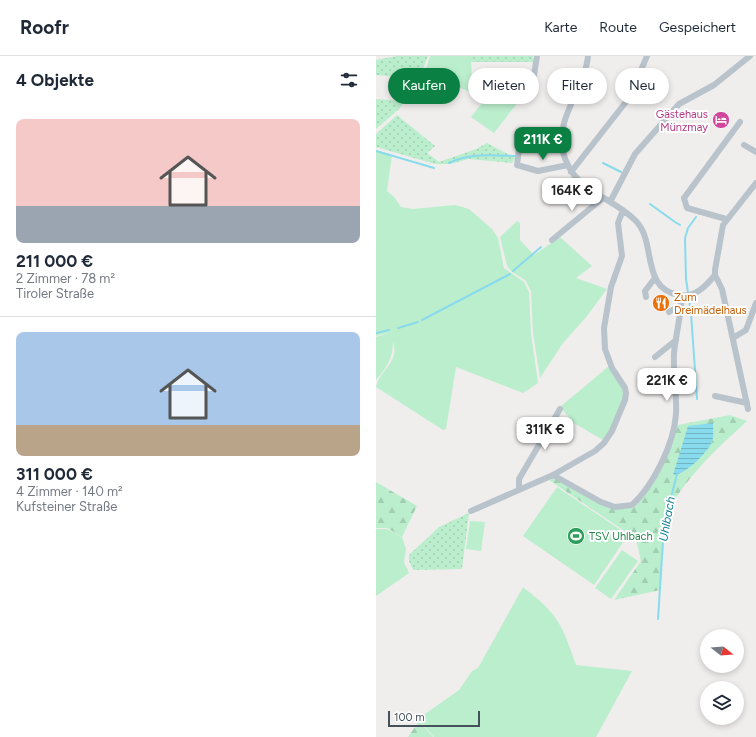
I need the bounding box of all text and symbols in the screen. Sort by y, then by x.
text: Roofr [20,16,69,39]
text: Karte [544,19,577,36]
text: Route [599,19,637,36]
text: Gespeichert [659,19,736,36]
chip: Kaufen [388,68,460,104]
chip: Mieten [468,68,539,104]
chip: Filter [547,68,607,104]
chip: Neu [615,68,669,104]
icon: filters [338,69,360,91]
text: 4 Objekte [16,70,94,90]
place label: Gästehaus Münzmay [656,108,708,134]
hotel icon: Gästehaus Münzmay [711,110,731,130]
pin: 211K € [510,127,576,161]
text: 211K € [523,132,563,147]
icon: home [152,145,224,217]
pin: 164K € [539,178,605,212]
text: 164K € [551,183,593,198]
text: 211 000 € [16,251,93,271]
text: 2 Zimmer · 78 m² [16,271,115,286]
text: Tiroler Straße [16,286,94,301]
place label: Zum Dreimädelhaus [674,291,747,317]
restaurant icon: Zum Dreimädelhaus [651,293,671,313]
icon: home [152,358,224,430]
pin: 221K € [634,368,700,402]
text: 221K € [646,373,688,388]
pin: 311K € [512,417,578,451]
text: 311K € [526,422,565,437]
text: 311 000 € [16,464,93,484]
text: 4 Zimmer · 140 m² [16,484,123,499]
water label: Uhlbach [656,495,678,542]
text: Kufsteiner Straße [16,499,117,514]
sports icon: TSV Uhlbach [566,526,586,546]
place label: TSV Uhlbach [589,530,653,543]
north arrow [700,629,744,673]
map controls [700,629,744,725]
button: layers [700,681,744,725]
scale bar [388,709,480,728]
text: 100 m [394,711,425,724]

